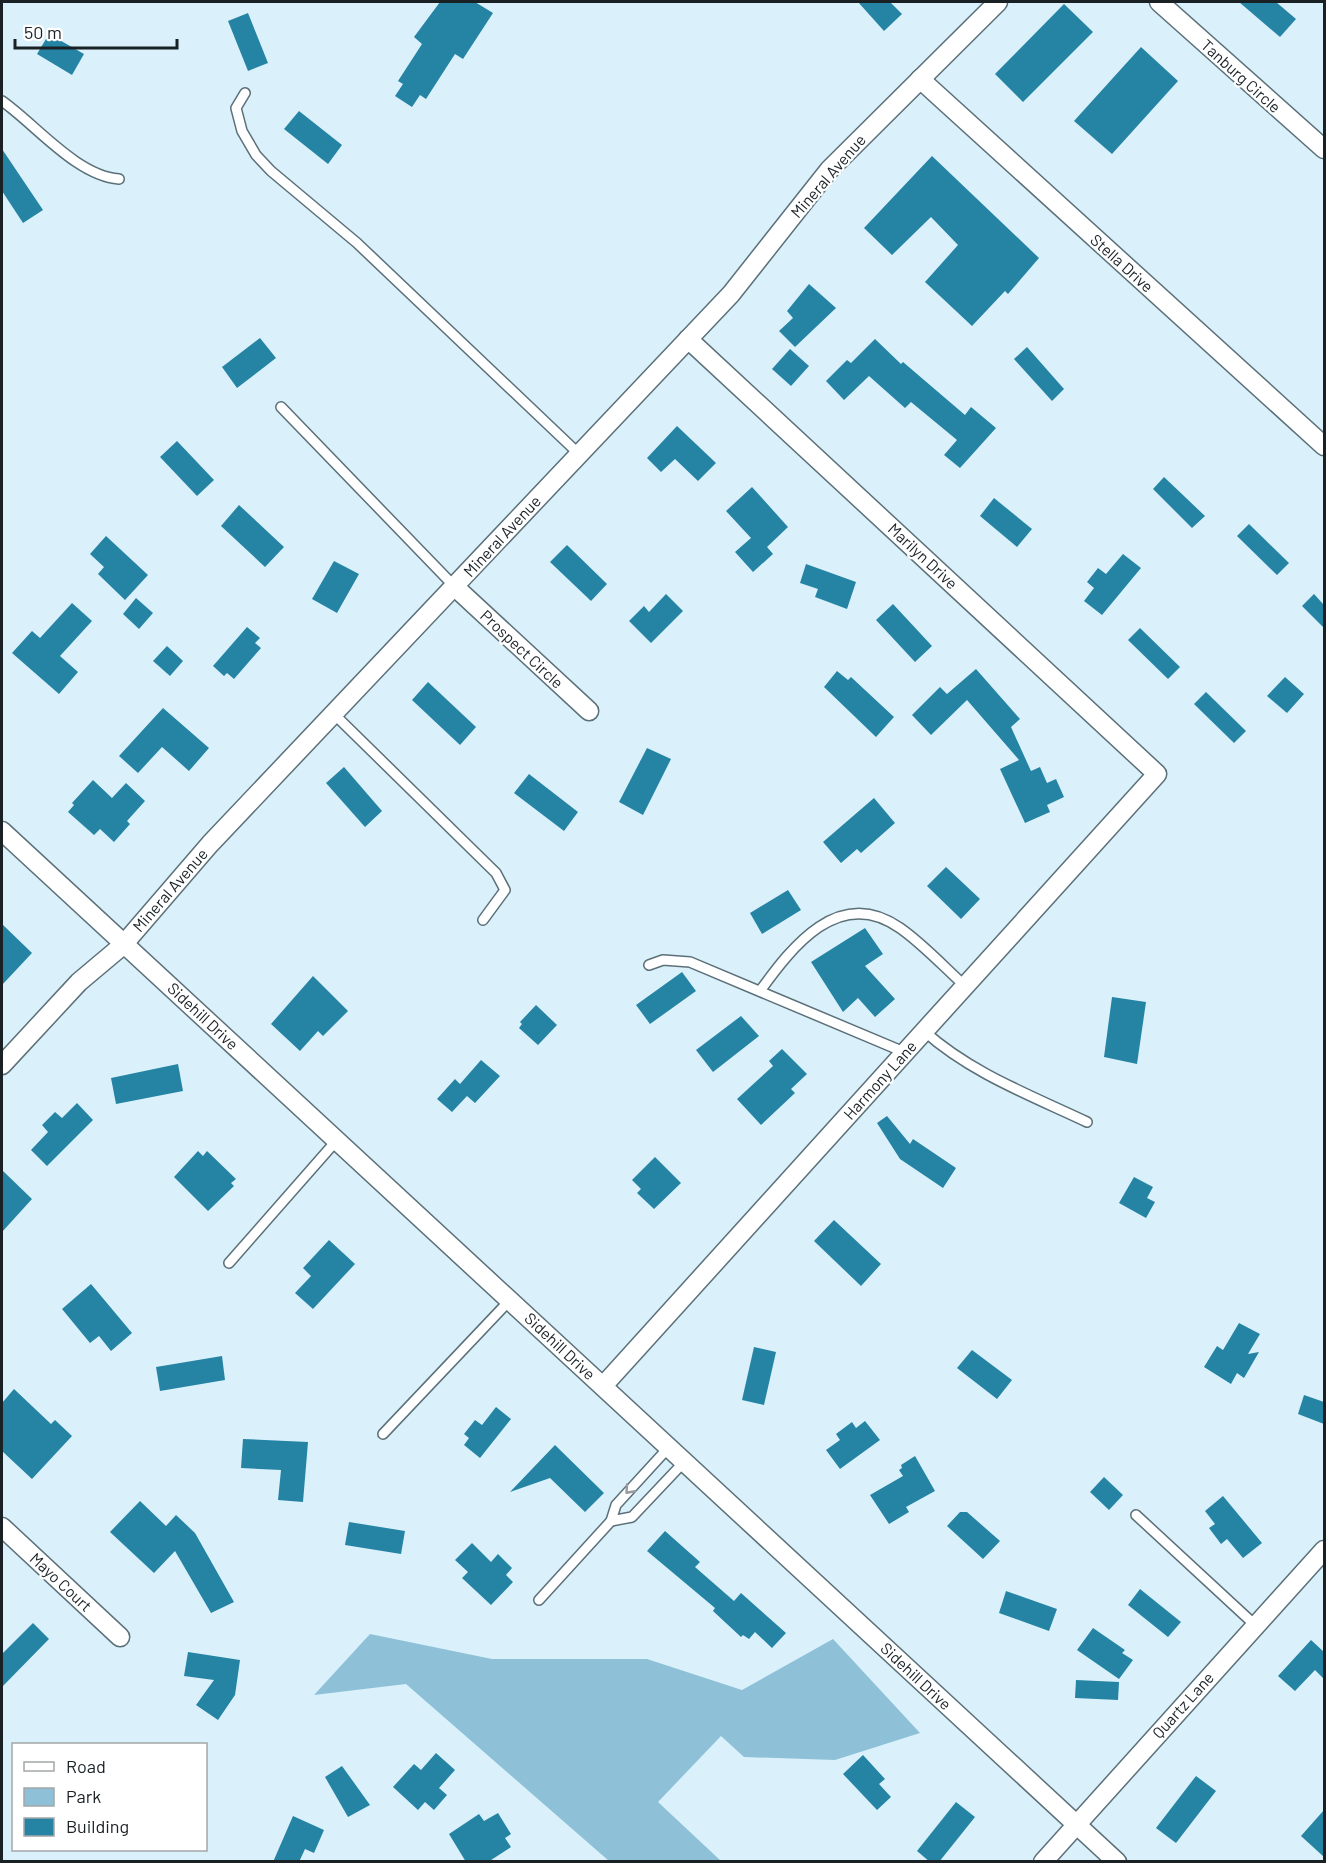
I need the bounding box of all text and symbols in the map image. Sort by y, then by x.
scale bar [15,12,177,50]
text: 50 m [24,21,62,43]
street label: Tanburg Circle [1198,35,1285,116]
street label: Mineral Avenue [786,130,869,221]
street label: Stella Drive [1087,230,1158,296]
street label: Mineral Avenue [459,491,544,580]
street label: Marilyn Drive [885,519,962,593]
street label: Prospect Circle [477,605,568,692]
street label: Mineral Avenue [128,844,211,935]
street label: Sidehill Drive [164,978,243,1053]
street label: Harmony Lane [839,1036,920,1123]
street label: Sidehill Drive [521,1308,600,1383]
one-way arrow [625,1483,636,1494]
street label: Mayo Court [27,1548,96,1615]
street label: Sidehill Drive [877,1638,956,1713]
street label: Quartz Lane [1148,1668,1217,1742]
legend [12,1743,207,1851]
text: Road [66,1755,106,1777]
text: Park [66,1785,101,1807]
text: Building [66,1815,129,1837]

